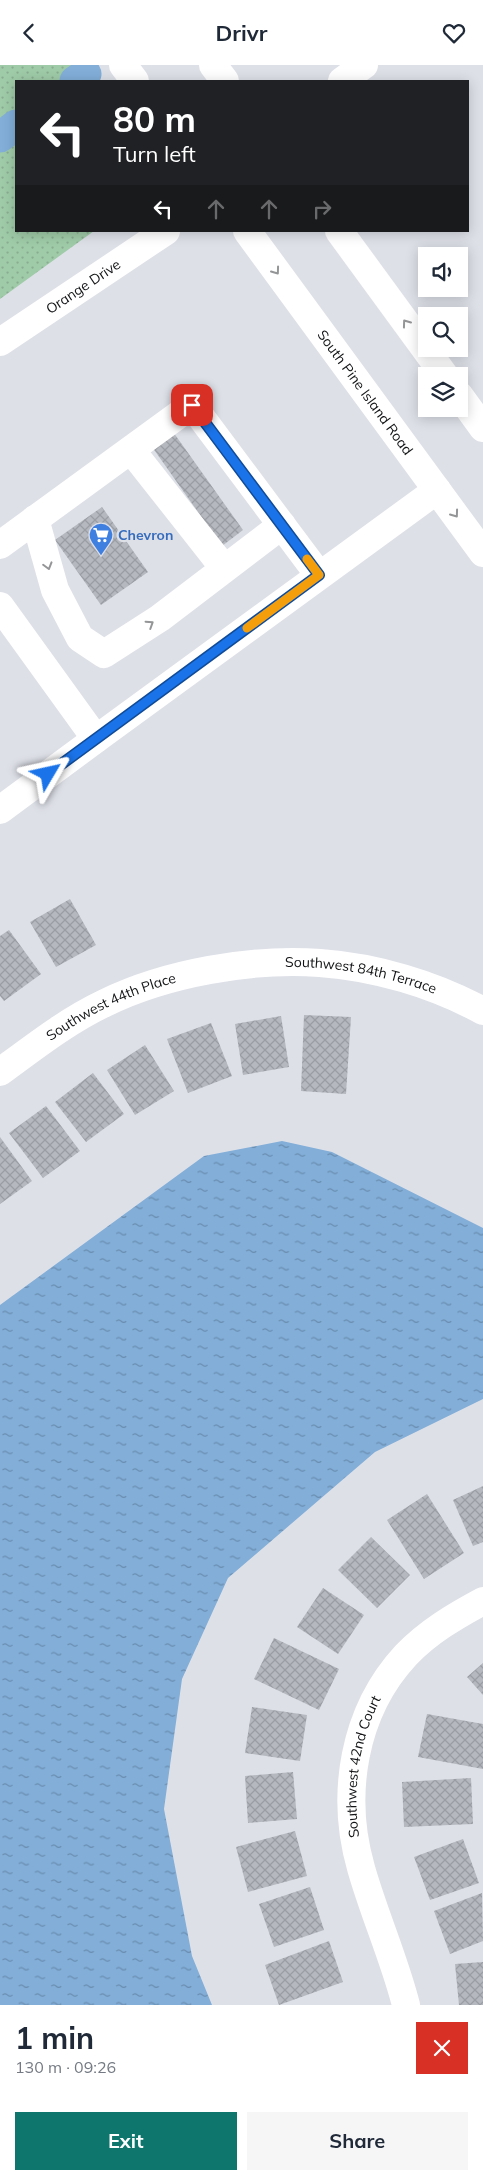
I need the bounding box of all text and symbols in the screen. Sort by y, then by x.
icon: back [15,19,43,47]
text: Drivr [216,19,267,47]
icon: heart [440,19,468,47]
text: 80 m [113,97,196,141]
icon: left [30,100,95,165]
text: Turn left [113,140,196,168]
icon: left [149,195,177,223]
icon: ahead [202,195,230,223]
icon: ahead [255,195,283,223]
icon: right [308,195,336,223]
map controls [418,247,468,417]
button: sound [418,247,468,297]
street label: Orange Drive [42,255,124,318]
one-way arrow [269,265,279,274]
button: search [418,307,468,357]
one-way arrow [403,319,412,329]
street label: South Pine Island Road [313,326,417,458]
button: layers [418,367,468,417]
pin [171,384,213,426]
icon: arrive [178,391,206,419]
one-way arrow [449,508,457,517]
supermarket icon: Chevron [88,522,114,556]
place label: Chevron [118,526,173,544]
one-way arrow [42,562,53,571]
one-way arrow [145,621,154,631]
position arrow [21,747,73,799]
street label: Southwest 84th Terrace [285,953,439,998]
street label: Southwest 44th Place [43,969,178,1045]
street label: Southwest 42nd Court [342,1692,385,1839]
text: 1 min [15,2019,94,2057]
button: close [416,2022,468,2074]
text: 130 m · 09:26 [15,2057,116,2077]
button: Exit [15,2112,237,2170]
button: Share [247,2112,468,2170]

